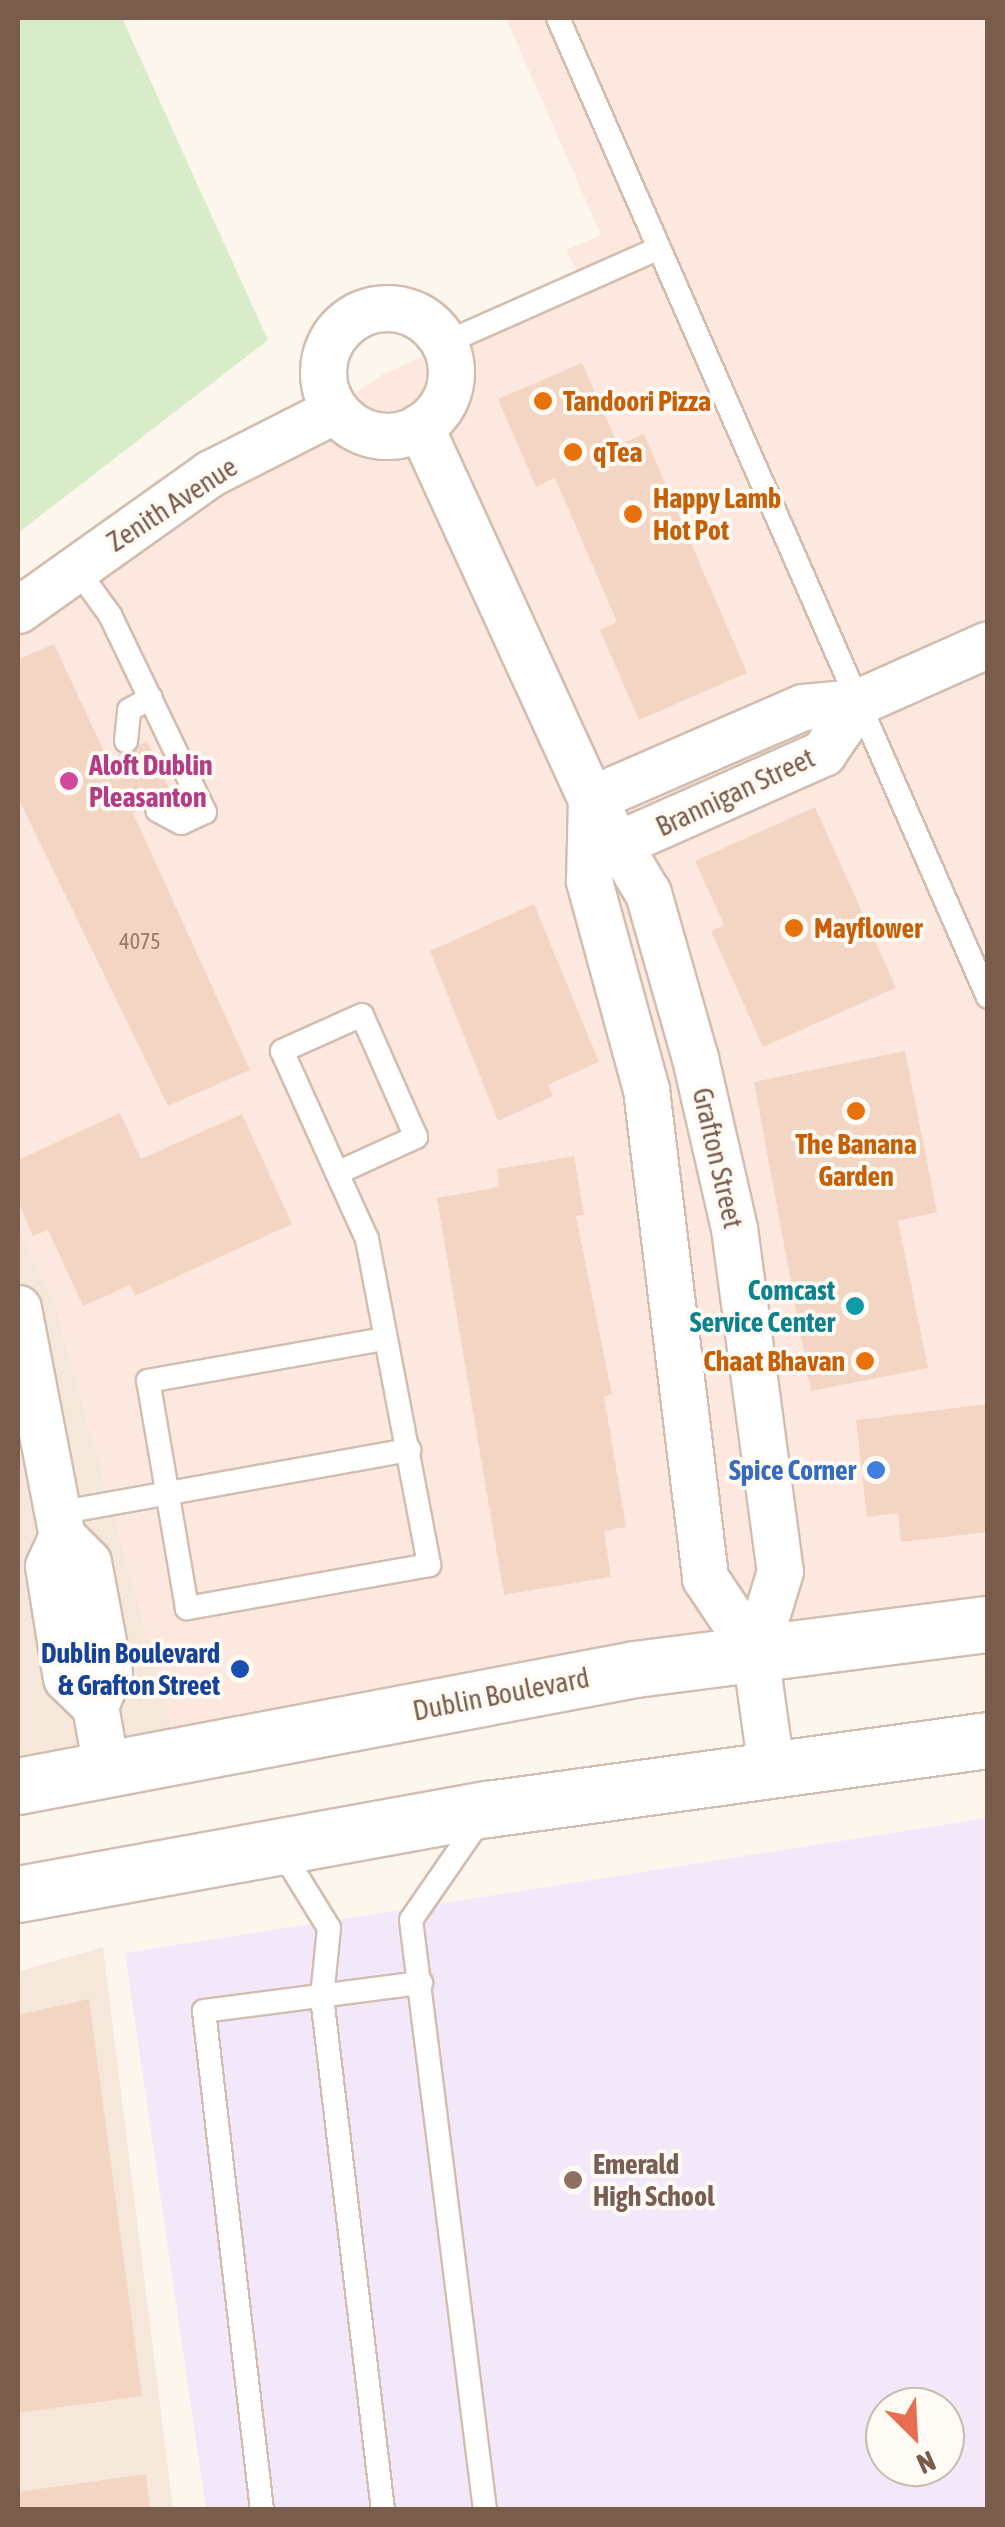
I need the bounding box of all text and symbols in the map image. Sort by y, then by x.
place label: Tandoori Pizza [563,384,711,418]
marker: Tandoori Pizza [532,390,554,412]
place label: qTea [593,435,643,469]
marker: qTea [562,441,584,463]
street label: Zenith Avenue [101,450,243,558]
place label: Happy Lamb Hot Pot [653,481,781,547]
marker: Happy Lamb Hot Pot [622,503,644,525]
street label: Brannigan Street [650,741,820,843]
place label: Aloft Dublin Pleasanton [89,748,213,814]
marker: Aloft Dublin Pleasanton [58,770,80,792]
place label: Mayflower [814,911,922,945]
marker: Mayflower [783,917,805,939]
house number: 4075 [119,929,161,955]
street label: Grafton Street [686,1085,750,1231]
marker: The Banana Garden [845,1100,867,1122]
place label: The Banana Garden [795,1127,917,1193]
place label: Comcast Service Center [690,1273,835,1339]
marker: Comcast Service Center [844,1295,866,1317]
place label: Chaat Bhavan [703,1344,845,1378]
marker: Chaat Bhavan [854,1350,876,1372]
place label: Spice Corner [729,1453,856,1487]
marker: Spice Corner [865,1459,887,1481]
place label: Dublin Boulevard & Grafton Street [41,1636,220,1702]
marker: Dublin Boulevard & Grafton Street [229,1658,251,1680]
street label: Dublin Boulevard [410,1660,592,1728]
place label: Emerald High School [593,2147,715,2213]
marker: Emerald High School [562,2169,584,2191]
north arrow [865,2387,965,2487]
text: N [912,2445,940,2481]

